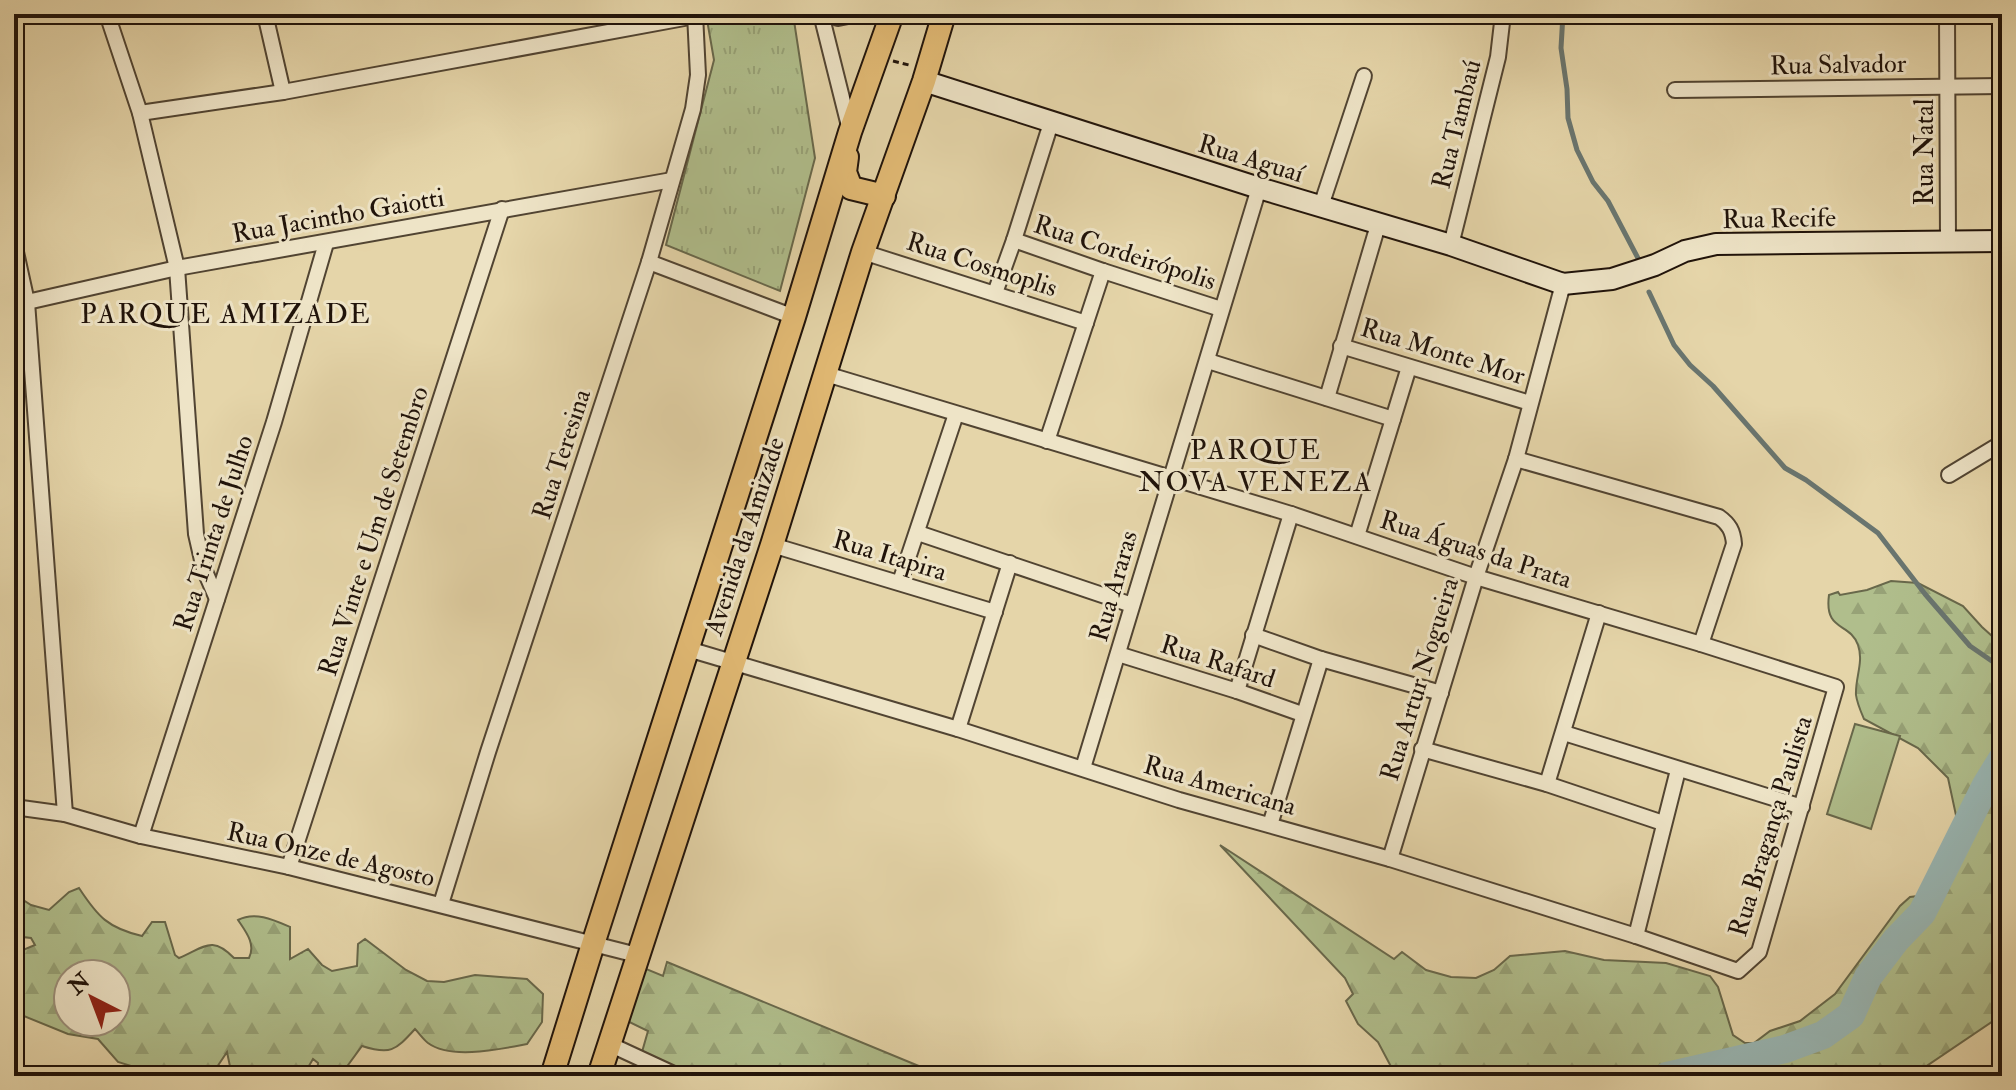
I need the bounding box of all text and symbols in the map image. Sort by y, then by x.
street label: Rua Salvador [1770,48,1907,82]
street label: Rua Tambaú [1425,56,1488,192]
street label: Rua Natal [1909,98,1941,206]
street label: Rua Aguaí [1194,128,1309,191]
street label: Rua Jacintho Gaiotti [230,182,447,250]
street label: Rua Recife [1722,202,1836,236]
street label: Rua Cordeirópolis [1029,208,1220,298]
street label: Rua Cosmoplis [902,226,1061,305]
district label: PARQUE AMIZADE [80,297,372,332]
street label: Rua Monte Mor [1357,312,1529,392]
street label: Rua Vinte e Um de Setembro [312,382,436,680]
street label: Rua Teresina [526,385,598,524]
street label: Rua Trinta de Julho [167,431,261,635]
street label: Avenida da Amizade [698,433,792,640]
district label: PARQUE NOVA VENEZA [1139,433,1373,500]
street label: Rua Águas da Prata [1376,502,1576,596]
street label: Rua Itapira [829,523,951,589]
street label: Rua Araras [1083,527,1145,646]
street label: Rua Artur Nogueira [1374,573,1466,785]
street label: Rua Rafard [1156,628,1279,696]
street label: Rua Bragança Paulista [1722,712,1820,940]
street label: Rua Americana [1140,749,1300,823]
street label: Rua Onze de Agosto [224,816,438,894]
north arrow [52,958,132,1038]
text: N [62,967,96,1002]

